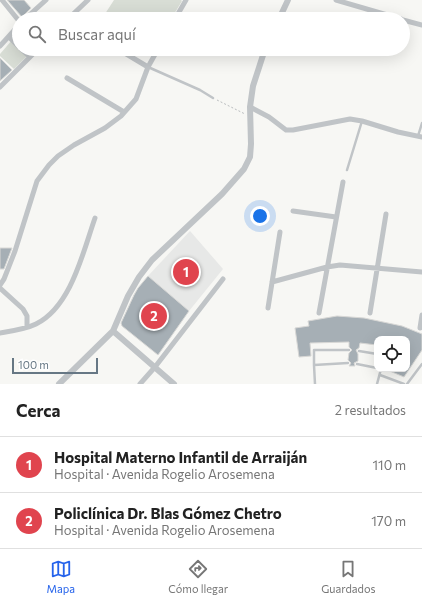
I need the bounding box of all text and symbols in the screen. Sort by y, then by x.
search box [12,12,410,56]
icon: search [26,23,48,45]
text: Buscar aquí [58,25,136,43]
your location [250,206,270,226]
pin: 1 [173,257,199,287]
pin: 2 [141,301,167,331]
map controls [374,336,410,372]
button: locate [374,336,410,372]
scale bar [12,356,98,375]
text: 100 m [18,358,49,371]
text: Cerca [16,400,61,421]
text: 2 resultados [335,402,406,418]
text: Hospital Materno Infantil de Arraiján [54,448,307,466]
text: 1 [26,457,32,473]
text: 110 m [373,457,406,473]
text: Hospital · Avenida Rogelio Arosemena [54,466,275,482]
text: Policlínica Dr. Blas Gómez Chetro [54,504,282,522]
text: 2 [25,513,33,529]
text: 170 m [371,513,406,529]
text: Hospital · Avenida Rogelio Arosemena [54,522,275,538]
tab: Mapa [47,558,75,595]
tab: Cómo llegar [168,558,228,595]
tab: Guardados [321,558,375,595]

